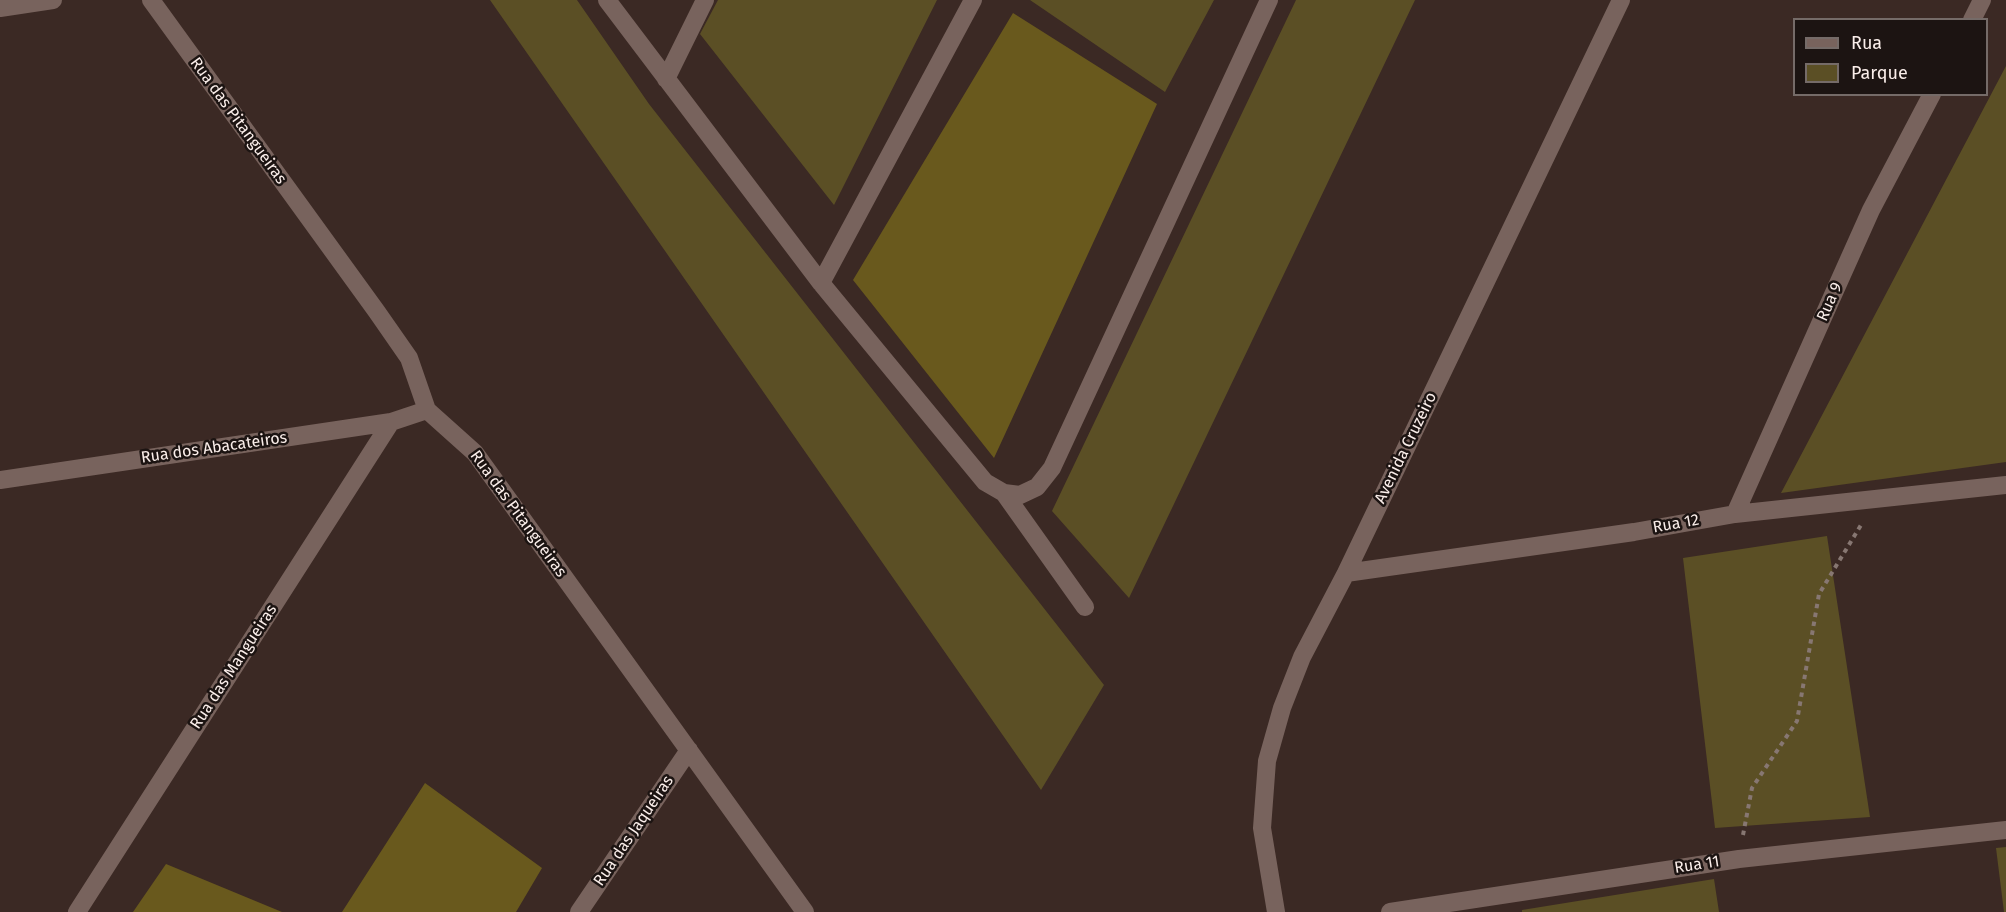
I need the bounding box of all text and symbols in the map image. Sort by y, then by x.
legend [1793,18,1988,96]
text: Rua [1851,32,1882,54]
street label: Rua das Pitangueiras [186,54,290,188]
text: Parque [1851,62,1908,84]
street label: Rua 9 [1813,280,1847,324]
street label: Avenida Cruzeiro [1371,389,1441,507]
street label: Rua dos Abacateiros [140,428,288,468]
street label: Rua das Pitangueiras [466,447,570,581]
street label: Rua 12 [1651,510,1701,538]
street label: Rua das Mangueiras [187,601,281,733]
street label: Rua das Jaqueiras [590,772,678,890]
street label: Rua 11 [1673,852,1721,878]

